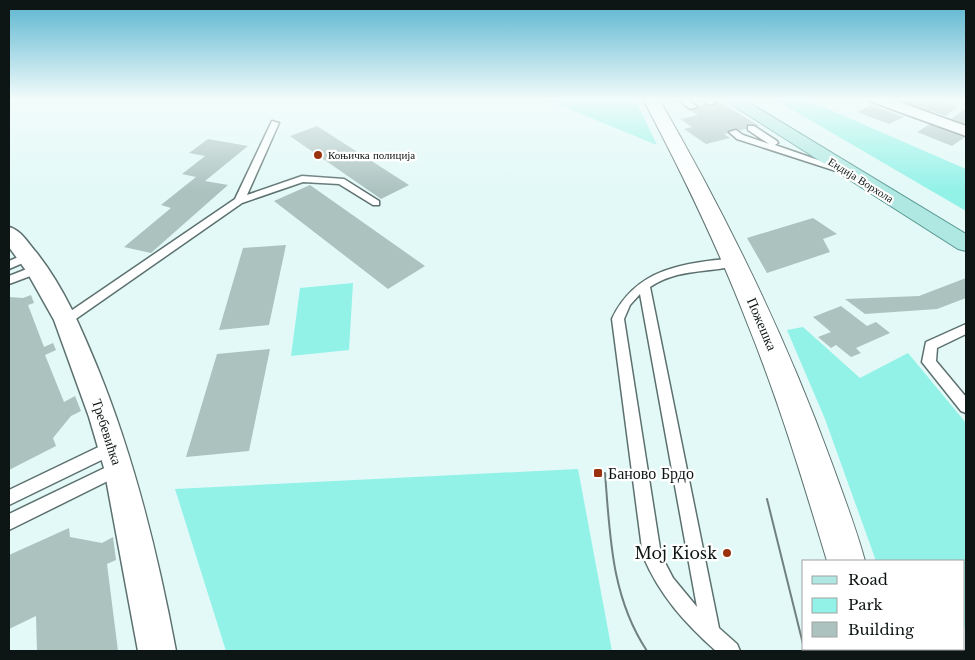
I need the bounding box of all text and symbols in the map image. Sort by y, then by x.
place label: Коњичка полиција [328,148,415,162]
marker: Коњичка полиција [312,149,324,161]
street label: Ендија Ворхола [826,154,896,206]
street label: Пожешка [743,295,782,354]
street label: Требевићка [88,397,126,468]
place label: Баново Брдо [608,463,694,483]
marker: Баново Брдо [592,467,604,479]
place label: Moj Kiosk [635,543,717,563]
marker: Moj Kiosk [721,547,733,559]
legend [802,560,965,650]
text: Road [848,570,888,589]
text: Park [848,595,884,614]
text: Building [848,620,915,639]

